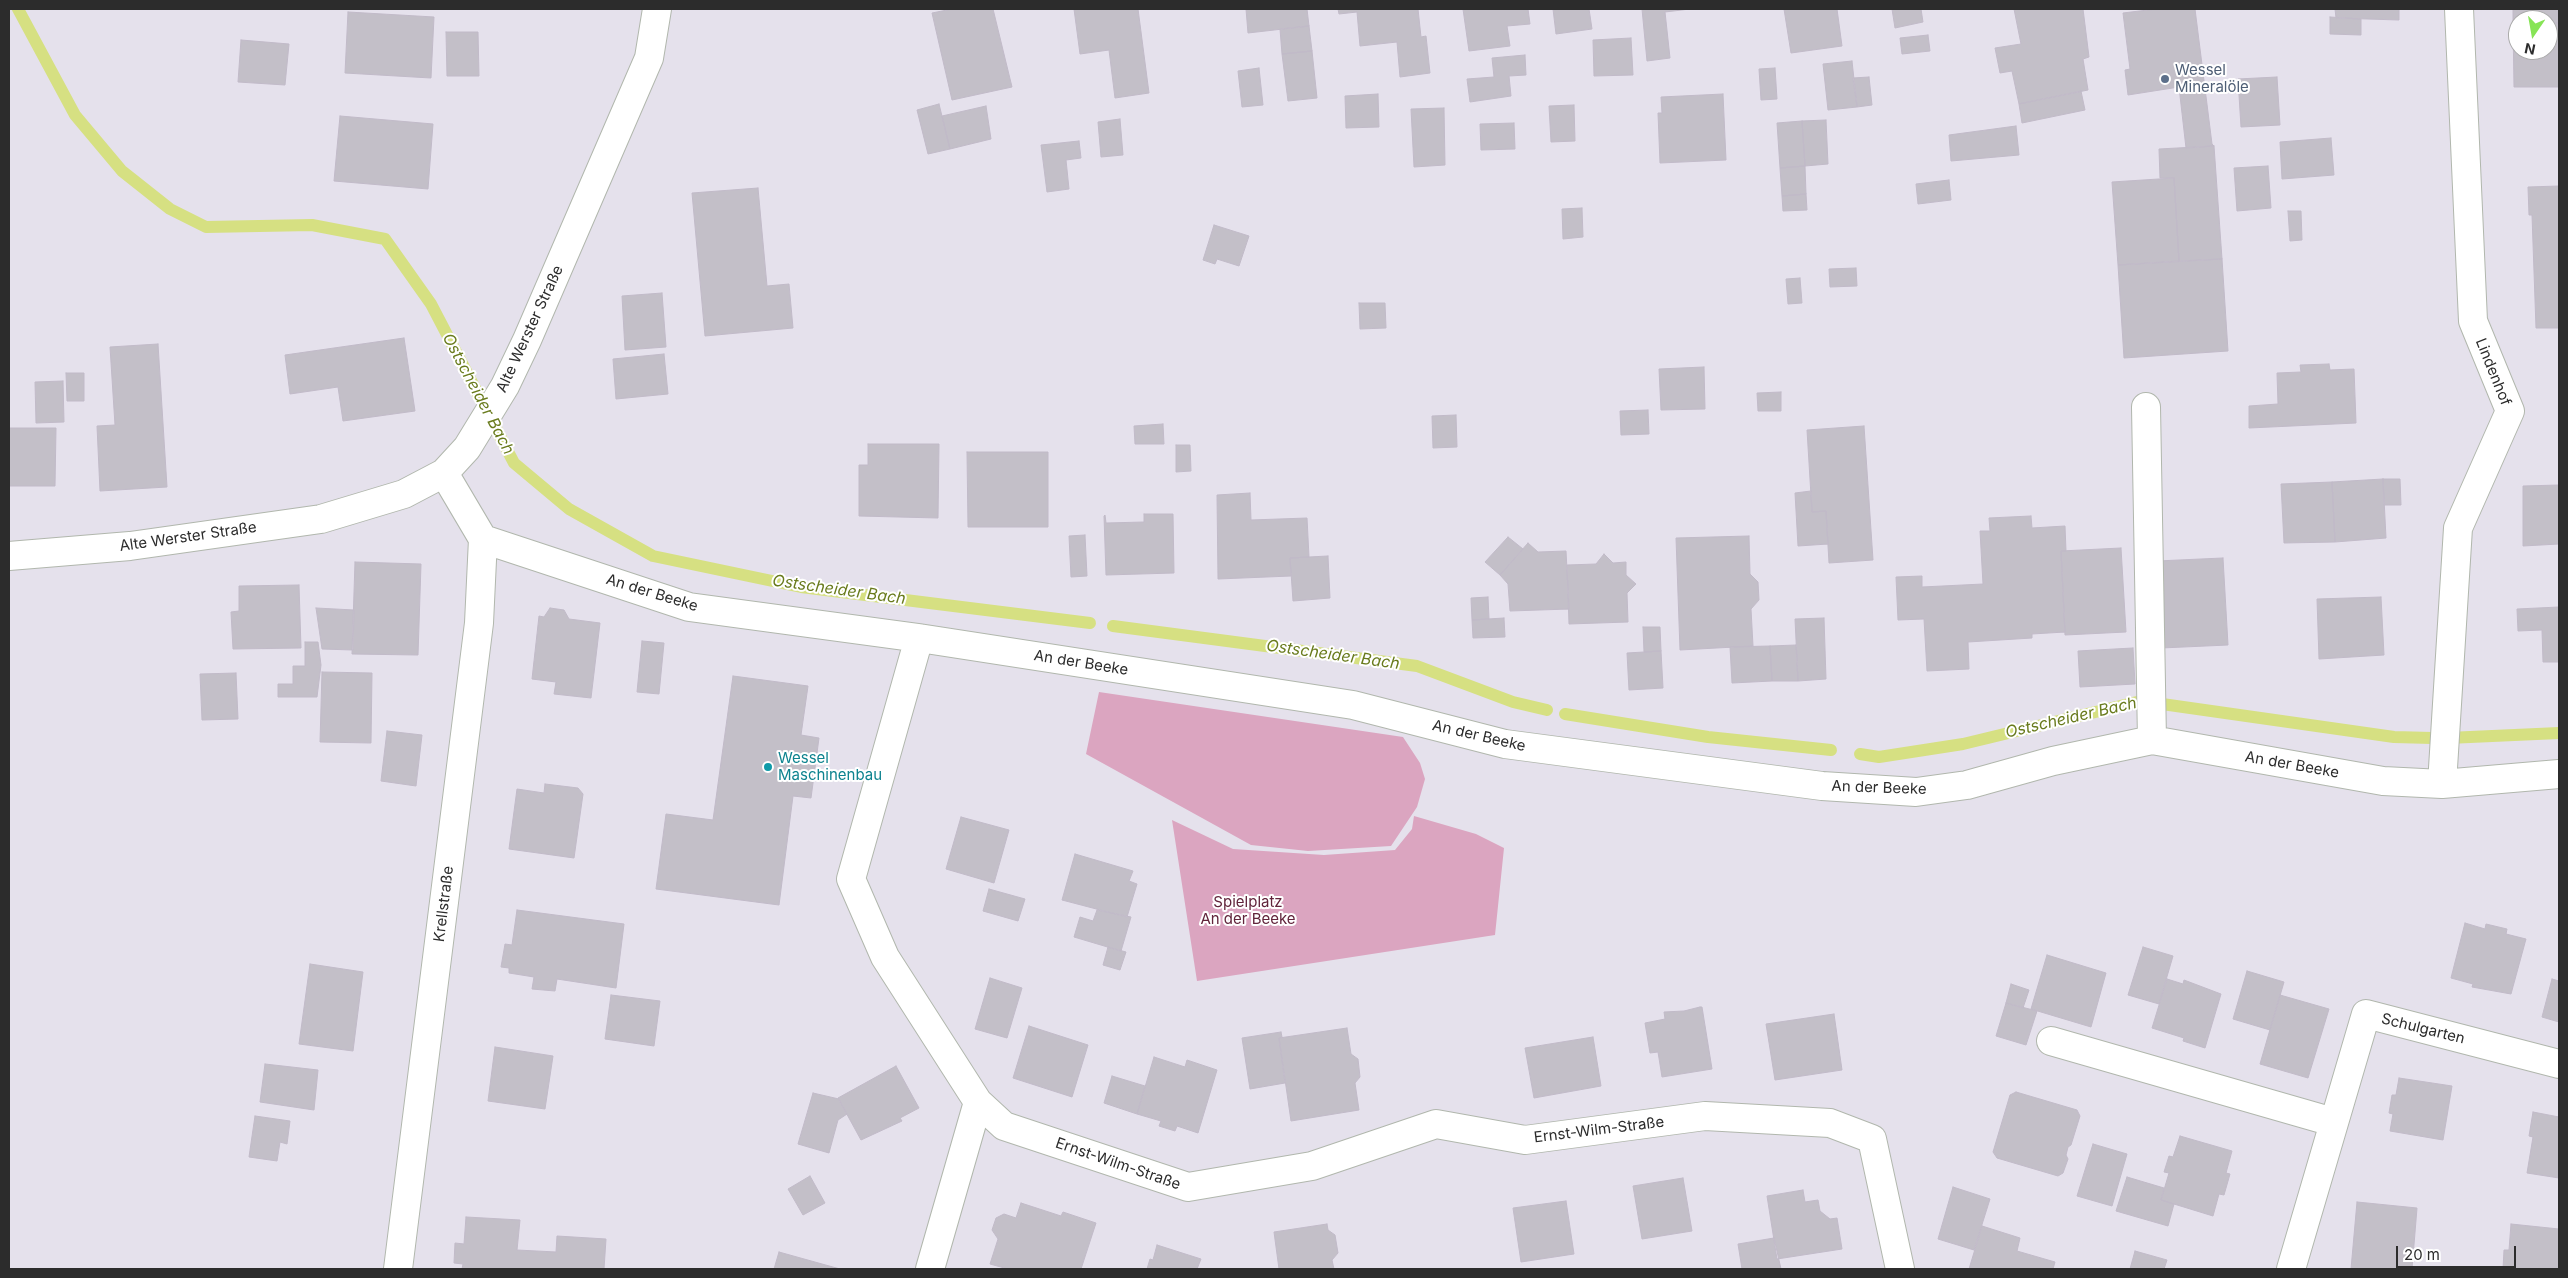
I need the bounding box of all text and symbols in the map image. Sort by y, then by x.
north arrow [2508,10,2558,60]
text: N [2523,40,2537,59]
place label: Wessel Mineralöle [2175,61,2249,96]
marker: Wessel Mineralöle [2159,73,2171,85]
street label: Alte Werster Straße [493,263,567,395]
water label: Ostscheider Bach [438,330,518,458]
street label: Lindenhof [2471,336,2515,408]
street label: Alte Werster Straße [118,518,258,556]
street label: An der Beeke [604,570,700,616]
water label: Ostscheider Bach [771,571,907,609]
water label: Ostscheider Bach [1265,636,1401,674]
street label: An der Beeke [1033,647,1129,679]
water label: Ostscheider Bach [2003,694,2139,742]
street label: An der Beeke [1431,717,1527,755]
street label: An der Beeke [2244,748,2340,782]
place label: Wessel Maschinenbau [778,749,882,784]
marker: Wessel Maschinenbau [762,761,774,773]
street label: An der Beeke [1831,777,1927,799]
street label: Krellstraße [430,865,458,943]
park label: Spielplatz An der Beeke [1200,893,1296,928]
street label: Schulgarten [2379,1010,2467,1048]
street label: Ernst-Wilm-Straße [1533,1113,1665,1147]
street label: Ernst-Wilm-Straße [1053,1134,1183,1194]
scale bar [2398,1236,2518,1268]
text: 20 m [2404,1245,2440,1264]

